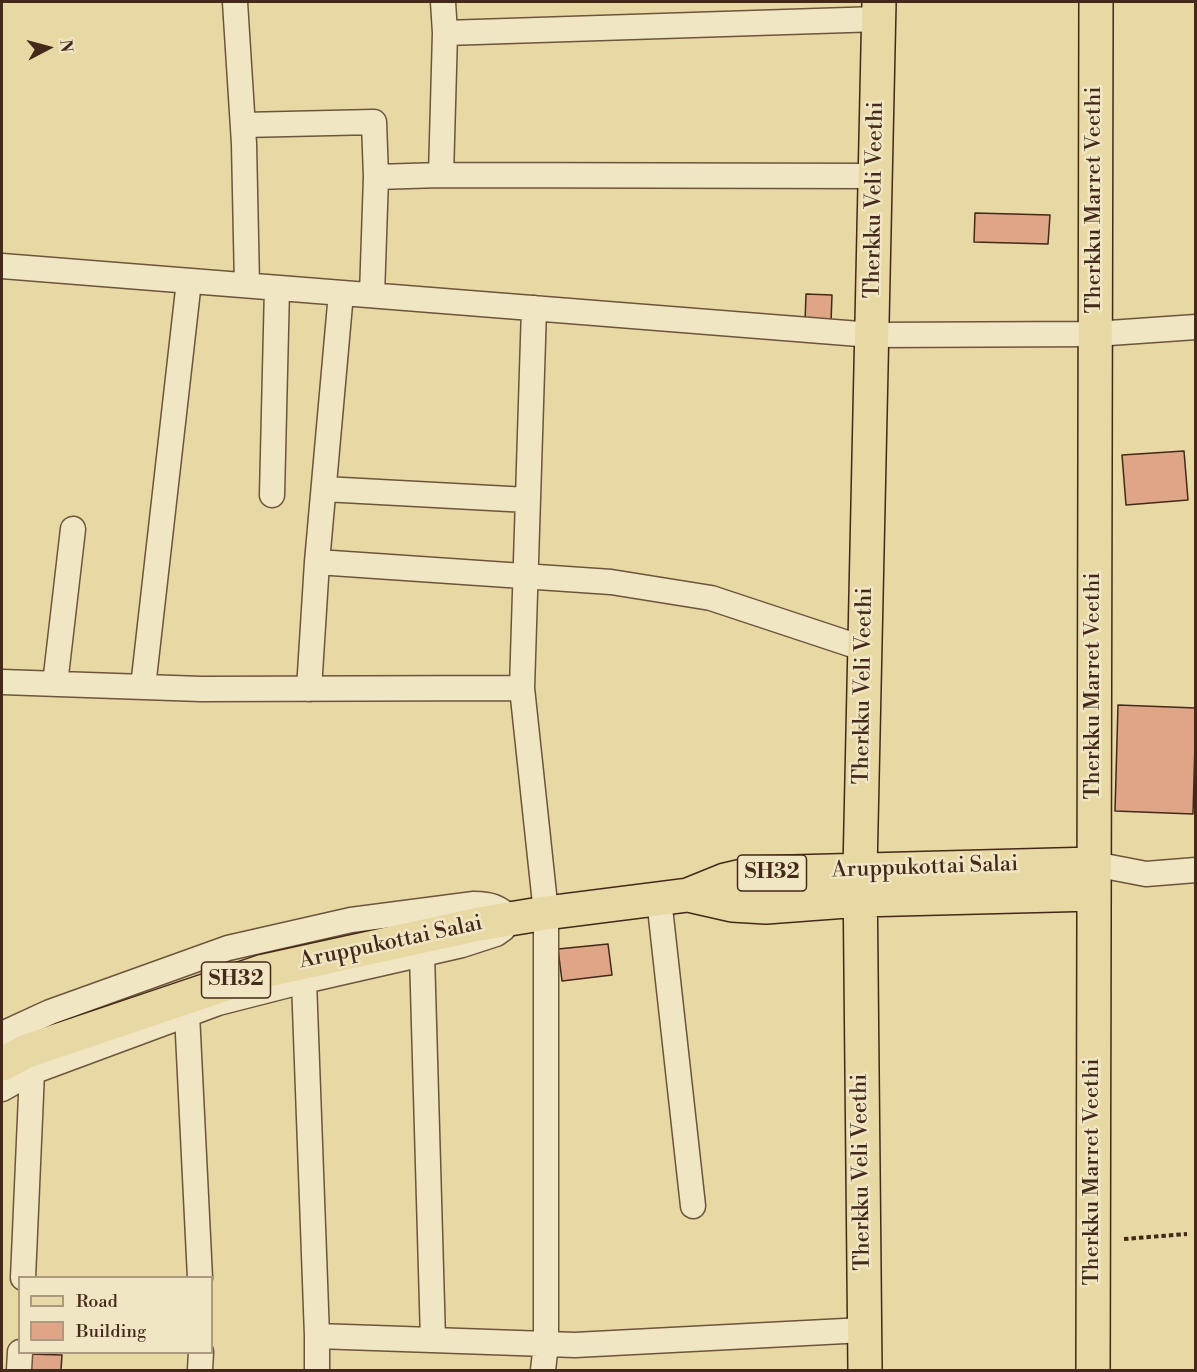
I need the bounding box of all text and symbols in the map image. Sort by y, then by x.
north arrow [18,18,78,78]
text: N [55,39,77,53]
street label: Therkku Marret Veethi [1082,86,1108,314]
street label: Therkku Veli Veethi [860,101,890,299]
street label: Therkku Marret Veethi [1081,572,1107,800]
street label: Therkku Veli Veethi [849,587,879,785]
street label: Aruppukottai Salai [831,852,1019,884]
road number: SH32 [738,855,806,891]
street label: Aruppukottai Salai [297,911,485,975]
road number: SH32 [202,962,270,998]
street label: Therkku Marret Veethi [1080,1058,1106,1286]
street label: Therkku Veli Veethi [847,1073,877,1271]
legend [18,1276,213,1354]
text: Road [76,1290,118,1313]
text: Building [76,1320,146,1343]

